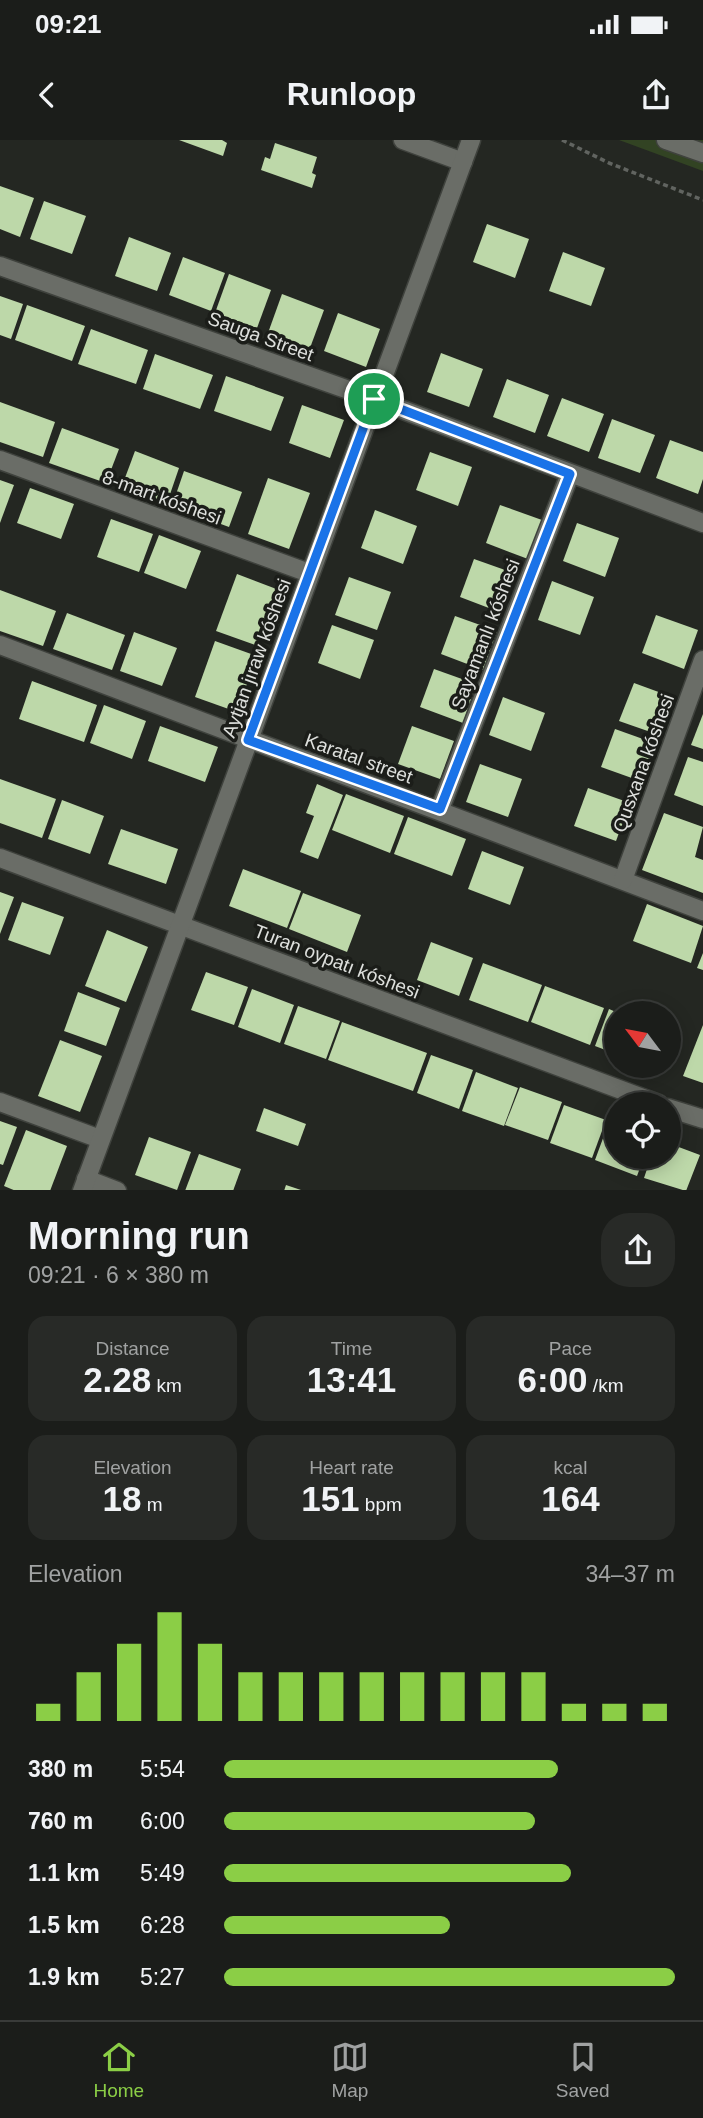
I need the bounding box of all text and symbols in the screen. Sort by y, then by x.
text: 09:21 [35,9,102,39]
icon: back [28,76,66,114]
text: Runloop [287,76,416,112]
icon: share [637,76,675,114]
street label: Sauga Street [205,308,317,366]
pin [344,369,404,429]
icon: arrive [355,380,393,418]
street label: 8-mart kóshesi [100,466,224,529]
street label: Sayamanlı kóshesi [447,556,524,712]
street label: Aytjan jıraw kóshesi [218,576,295,740]
street label: Qusxana kóshesi [609,691,678,835]
street label: Karatal street [302,729,416,788]
street label: Turan oypatı kóshesi [251,920,423,1003]
north arrow [604,1001,681,1078]
map controls [604,1001,681,1169]
button: locate [604,1092,681,1169]
button: share [601,1213,675,1287]
text: Morning run [28,1215,250,1257]
text: 09:21 · 6 × 380 m [28,1262,209,1288]
text: Distance [96,1338,169,1359]
text: Time [331,1338,372,1359]
text: Pace [549,1338,592,1359]
text: 2.28 [83,1360,151,1399]
text: 13:41 [307,1360,396,1399]
text: 6:00 [518,1360,588,1399]
text: km [151,1375,182,1396]
text: /km [588,1375,623,1396]
text: Elevation [93,1457,172,1478]
text: Heart rate [309,1457,394,1478]
text: kcal [554,1457,587,1478]
text: 18 [102,1479,141,1518]
text: 151 [301,1479,360,1518]
text: 164 [541,1479,600,1518]
text: m [141,1494,163,1515]
text: bpm [360,1494,402,1515]
text: Elevation [28,1561,123,1587]
text: 34–37 m [585,1561,675,1587]
text: 380 m [28,1756,93,1782]
text: 5:54 [140,1756,185,1782]
text: 760 m [28,1808,93,1834]
text: 6:00 [140,1808,185,1834]
text: 1.1 km [28,1860,100,1886]
text: 5:49 [140,1860,185,1886]
text: 1.5 km [28,1912,100,1938]
text: 6:28 [140,1912,185,1938]
text: 1.9 km [28,1964,100,1990]
text: 5:27 [140,1964,185,1990]
tab: Home [93,2038,144,2102]
tab: Map [331,2038,369,2102]
tab: Saved [556,2038,610,2102]

